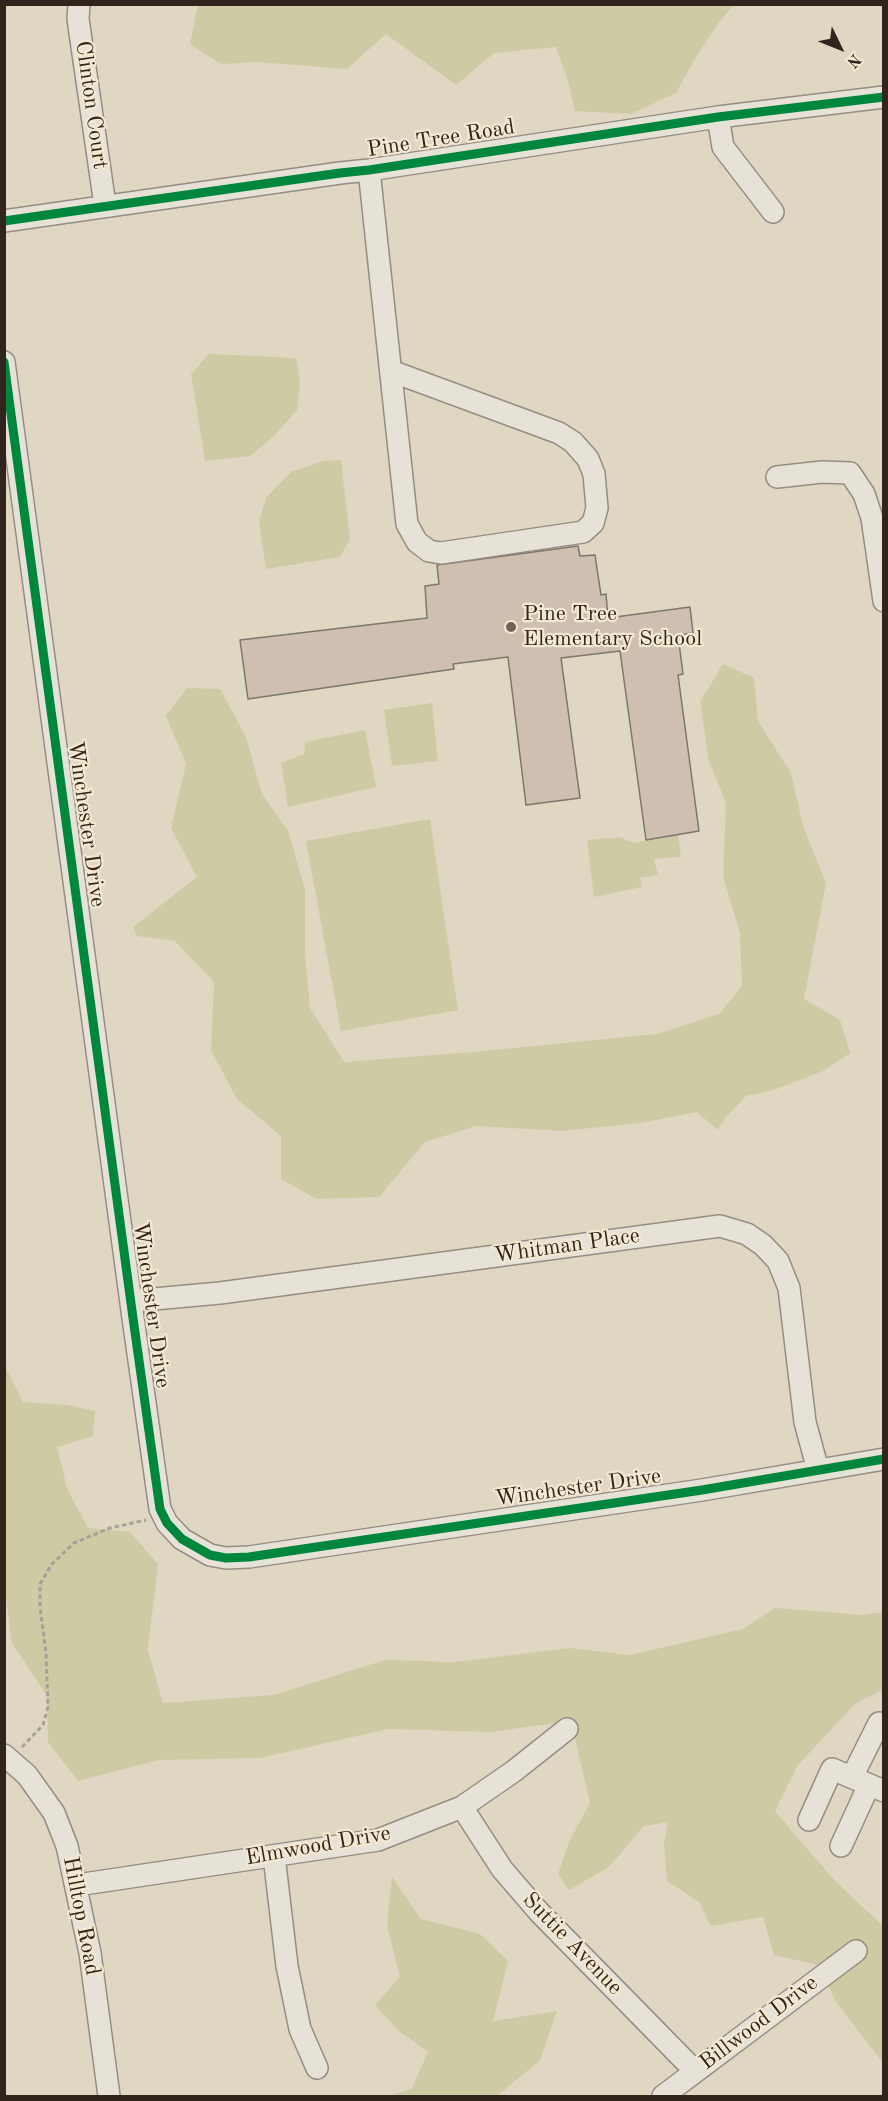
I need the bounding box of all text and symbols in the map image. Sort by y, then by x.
north arrow [810,18,870,78]
street label: Clinton Court [69,39,113,171]
text: N [843,50,863,70]
street label: Pine Tree Road [365,114,517,164]
place label: Pine Tree Elementary School [523,601,702,652]
marker: Pine Tree Elementary School [504,620,518,634]
street label: Winchester Drive [61,739,111,909]
street label: Winchester Drive [126,1220,176,1390]
street label: Whitman Place [492,1223,642,1269]
street label: Winchester Drive [493,1463,663,1513]
street label: Elmwood Drive [243,1820,393,1872]
street label: Hilltop Road [57,1854,105,1978]
street label: Suttie Avenue [516,1887,628,2001]
street label: Billwood Drive [695,1970,823,2076]

